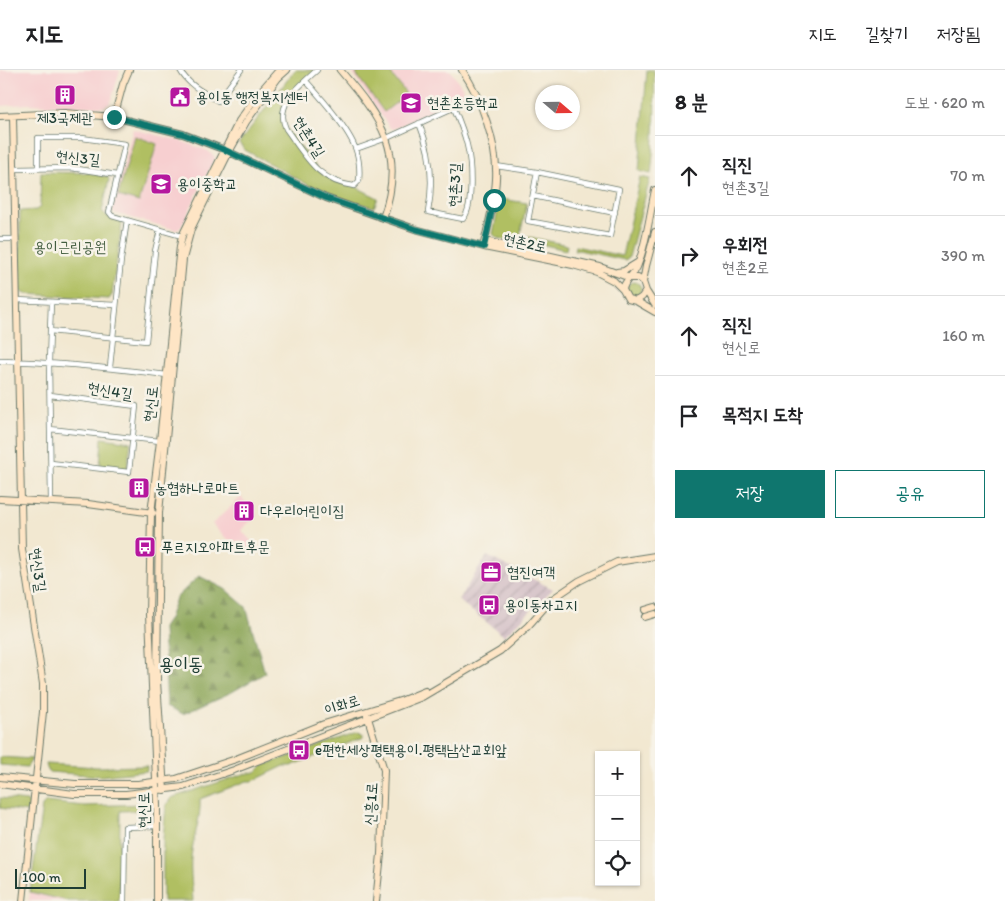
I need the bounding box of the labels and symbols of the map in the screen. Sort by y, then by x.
building icon: 제3국제관 [53,83,77,107]
public building icon: 용이동 행정복지센터 [168,85,192,109]
north arrow [535,85,580,130]
place label: 용이동 행정복지센터 [196,88,308,106]
school or university icon: 현촌초등학교 [399,91,423,115]
place label: 현촌초등학교 [427,94,499,112]
route end [103,106,126,129]
place label: 제3국제관 [37,109,93,127]
street label: 현촌4길 [289,113,329,161]
street label: 현신3길 [55,147,101,169]
street label: 현촌3길 [445,163,465,207]
school or university icon: 용이중학교 [149,172,173,196]
place label: 용이중학교 [177,175,237,193]
route start [483,189,506,212]
street label: 현촌2로 [502,230,548,256]
park label: 용이근린공원 [34,238,106,256]
street label: 현신4길 [86,379,134,403]
street label: 현신로 [140,385,162,423]
building icon: 농협하나로마트 [127,476,151,500]
place label: 농협하나로마트 [155,479,240,497]
building icon: 다우리어린이집 [232,499,256,523]
place label: 다우리어린이집 [260,502,345,520]
bus stop icon: 푸르지오아파트후문 [133,535,157,559]
place label: 푸르지오아파트후문 [161,538,270,556]
street label: 현신3길 [26,547,50,593]
office icon: 협진여객 [479,560,503,584]
place label: 협진여객 [507,563,555,581]
bus stop icon: 용이동차고지 [477,593,501,617]
place label: 용이동차고지 [505,596,577,614]
district label: 용이동 [159,653,203,675]
street label: 이화로 [322,691,362,719]
bus stop icon: e편한세상평택용이.평택남산교회앞 [287,738,311,762]
place label: e편한세상평택용이.평택남산교회앞 [315,741,507,759]
street label: 신흥1로 [361,782,381,826]
street label: 현신로 [135,792,153,828]
scale bar [15,866,86,889]

